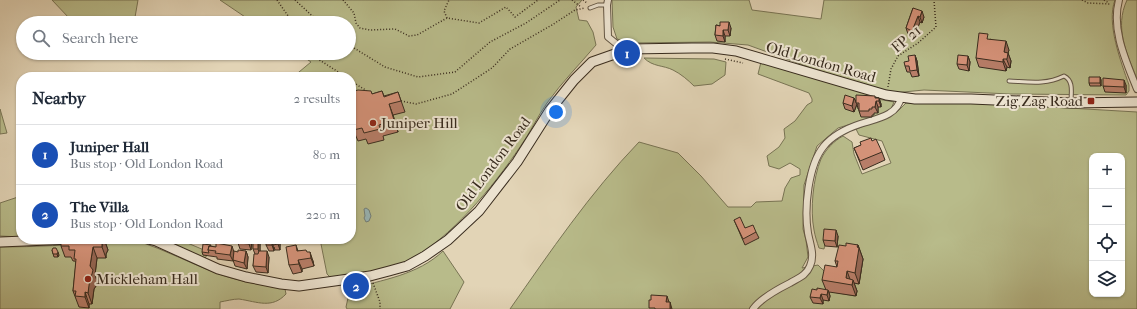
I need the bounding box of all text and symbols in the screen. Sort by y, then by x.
search box [16,16,356,60]
street label: FP 21 [887,21,925,57]
icon: search [30,27,52,49]
text: Search here [62,29,138,47]
pin: 1 [614,38,640,68]
street label: Old London Road [764,38,879,87]
text: Nearby [32,88,86,108]
text: 2 results [294,91,340,106]
place label: Zig Zag Road [996,92,1084,110]
marker: Zig Zag Road [1086,96,1096,106]
your location [546,102,566,122]
street label: Old London Road [452,113,535,215]
place label: Juniper Hill [380,114,458,132]
marker: Juniper Hill [368,118,378,128]
text: Juniper Hall [70,138,149,156]
text: 1 [43,147,47,162]
text: 80 m [313,147,340,162]
map controls [1089,153,1125,297]
button: + [1089,153,1125,189]
text: Bus stop · Old London Road [70,156,223,171]
button: − [1089,189,1125,225]
text: The Villa [70,198,129,216]
text: 2 [42,207,48,222]
text: 220 m [306,207,340,222]
text: Bus stop · Old London Road [70,216,223,231]
button: locate [1089,225,1125,261]
button: layers [1089,261,1125,297]
place label: Mickleham Hall [96,270,198,288]
pin: 2 [343,271,369,301]
marker: Mickleham Hall [83,274,93,284]

